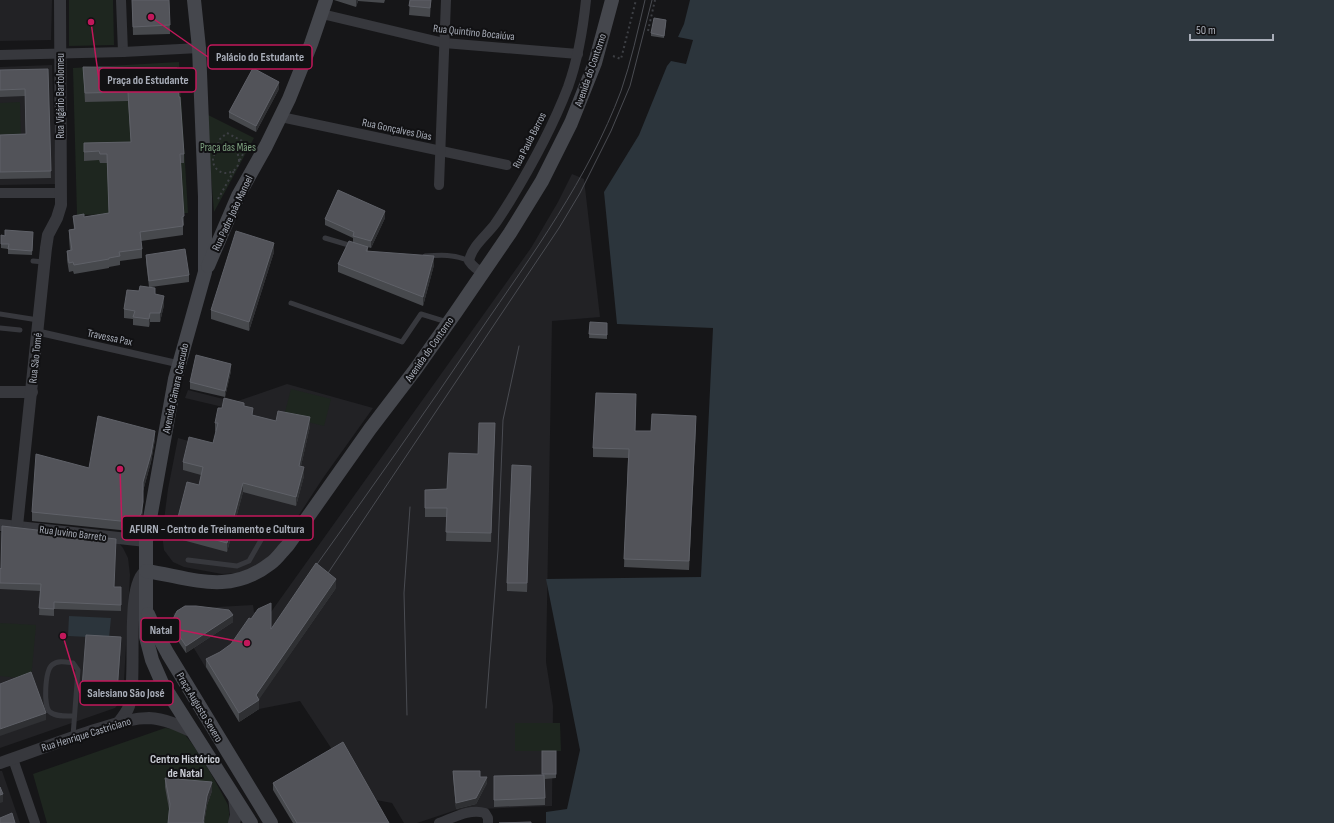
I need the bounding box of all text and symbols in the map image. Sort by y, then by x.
scale bar [1190,16,1273,42]
street label: Rua Quintino Bocaiúva [433,22,515,43]
text: 50 m [1196,23,1216,38]
street label: Avenida do Contorno [572,32,609,109]
callout: Palácio do Estudante [208,45,312,69]
text: Palácio do Estudante [216,50,304,65]
street label: Rua Vigário Bartolomeu [54,53,67,139]
callout: Praça do Estudante [99,68,196,92]
text: Praça do Estudante [107,73,189,88]
street label: Rua Paula Barros [510,110,549,170]
street label: Rua Gonçalves Dias [361,116,433,143]
park label: Praça das Mães [200,141,256,154]
street label: Rua Padre João Manoel [209,173,256,253]
street label: Avenida do Contorno [402,314,457,385]
street label: Travessa Pax [86,326,134,349]
street label: Rua São Tomé [26,332,45,384]
street label: Avenida Câmara Cascudo [159,342,191,435]
callout: AFURN - Centro de Treinamento e Cultura [122,516,313,540]
text: AFURN - Centro de Treinamento e Cultura [129,522,305,537]
street label: Rua Juvino Barreto [39,523,108,544]
callout: Natal [141,618,180,642]
text: Natal [150,623,172,638]
street label: Praça Augusto Severo [174,670,226,745]
callout: Salesiano São José [80,681,173,705]
text: Salesiano São José [87,686,165,701]
street label: Rua Henrique Castriciano [40,715,133,754]
district label: Centro Histórico de Natal [150,752,220,781]

